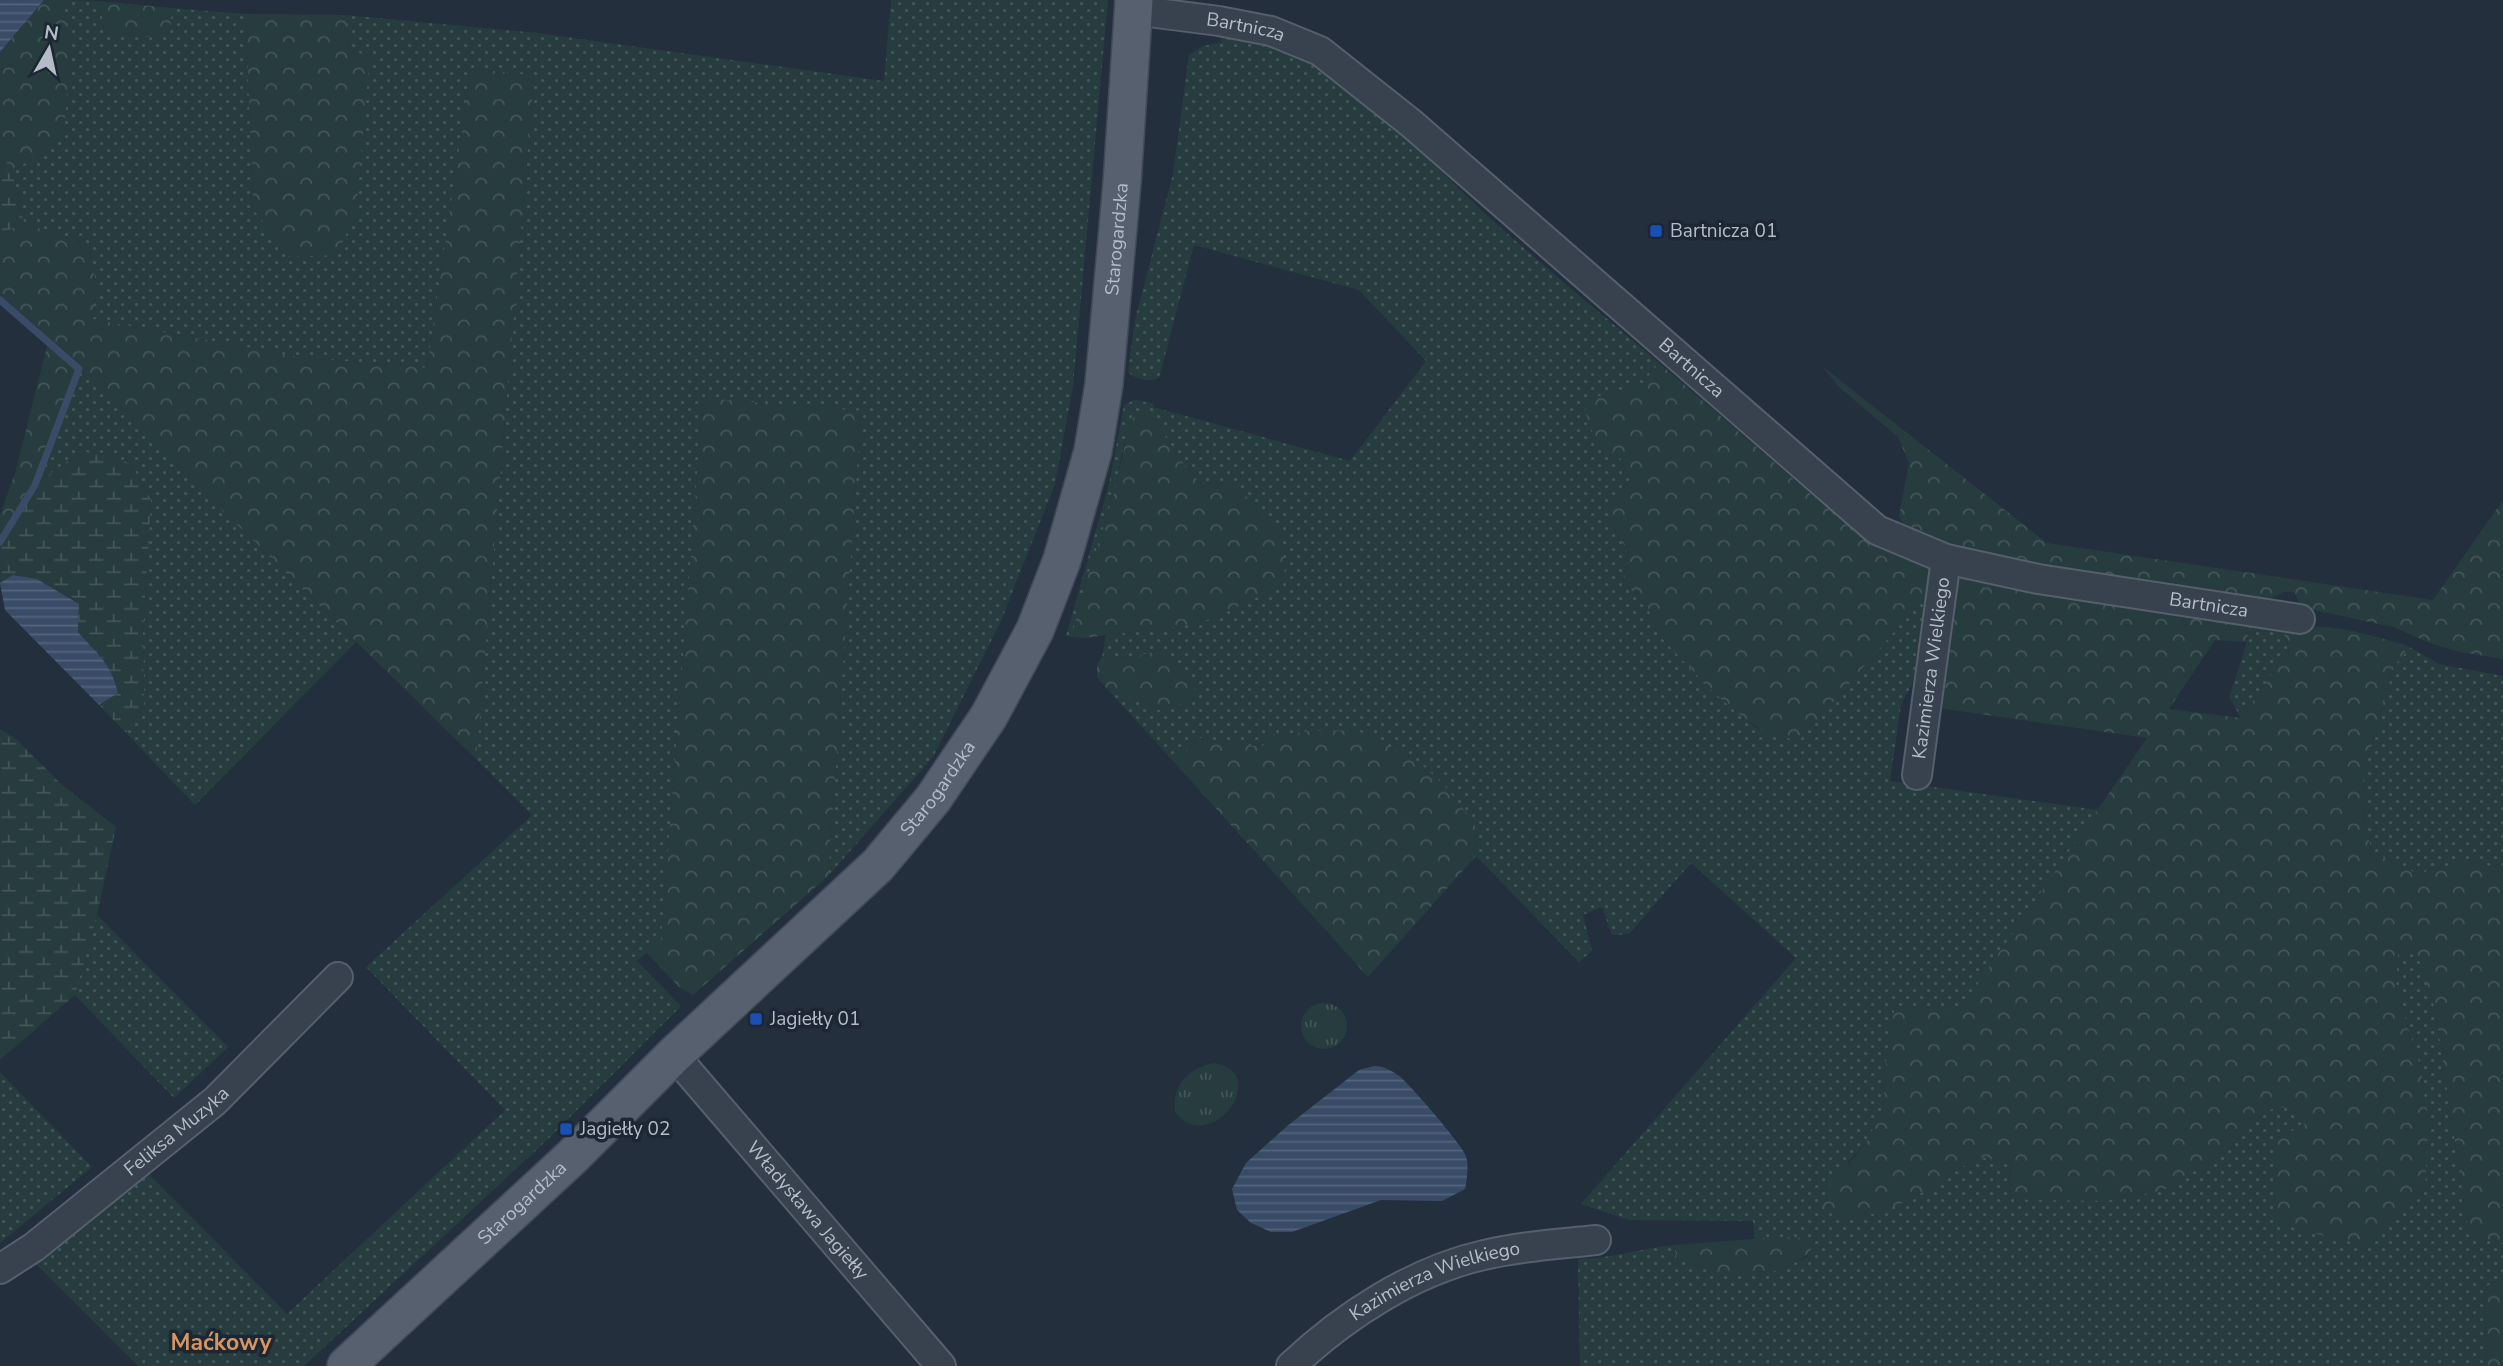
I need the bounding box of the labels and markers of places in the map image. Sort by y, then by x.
place label: Bartnicza 01 [1670,218,1777,244]
marker: Bartnicza 01 [1648,223,1664,239]
place label: Jagiełły 01 [769,1006,860,1032]
marker: Jagiełły 01 [748,1011,764,1027]
place label: Jagiełły 02 [579,1116,670,1142]
marker: Jagiełły 02 [558,1121,574,1137]

